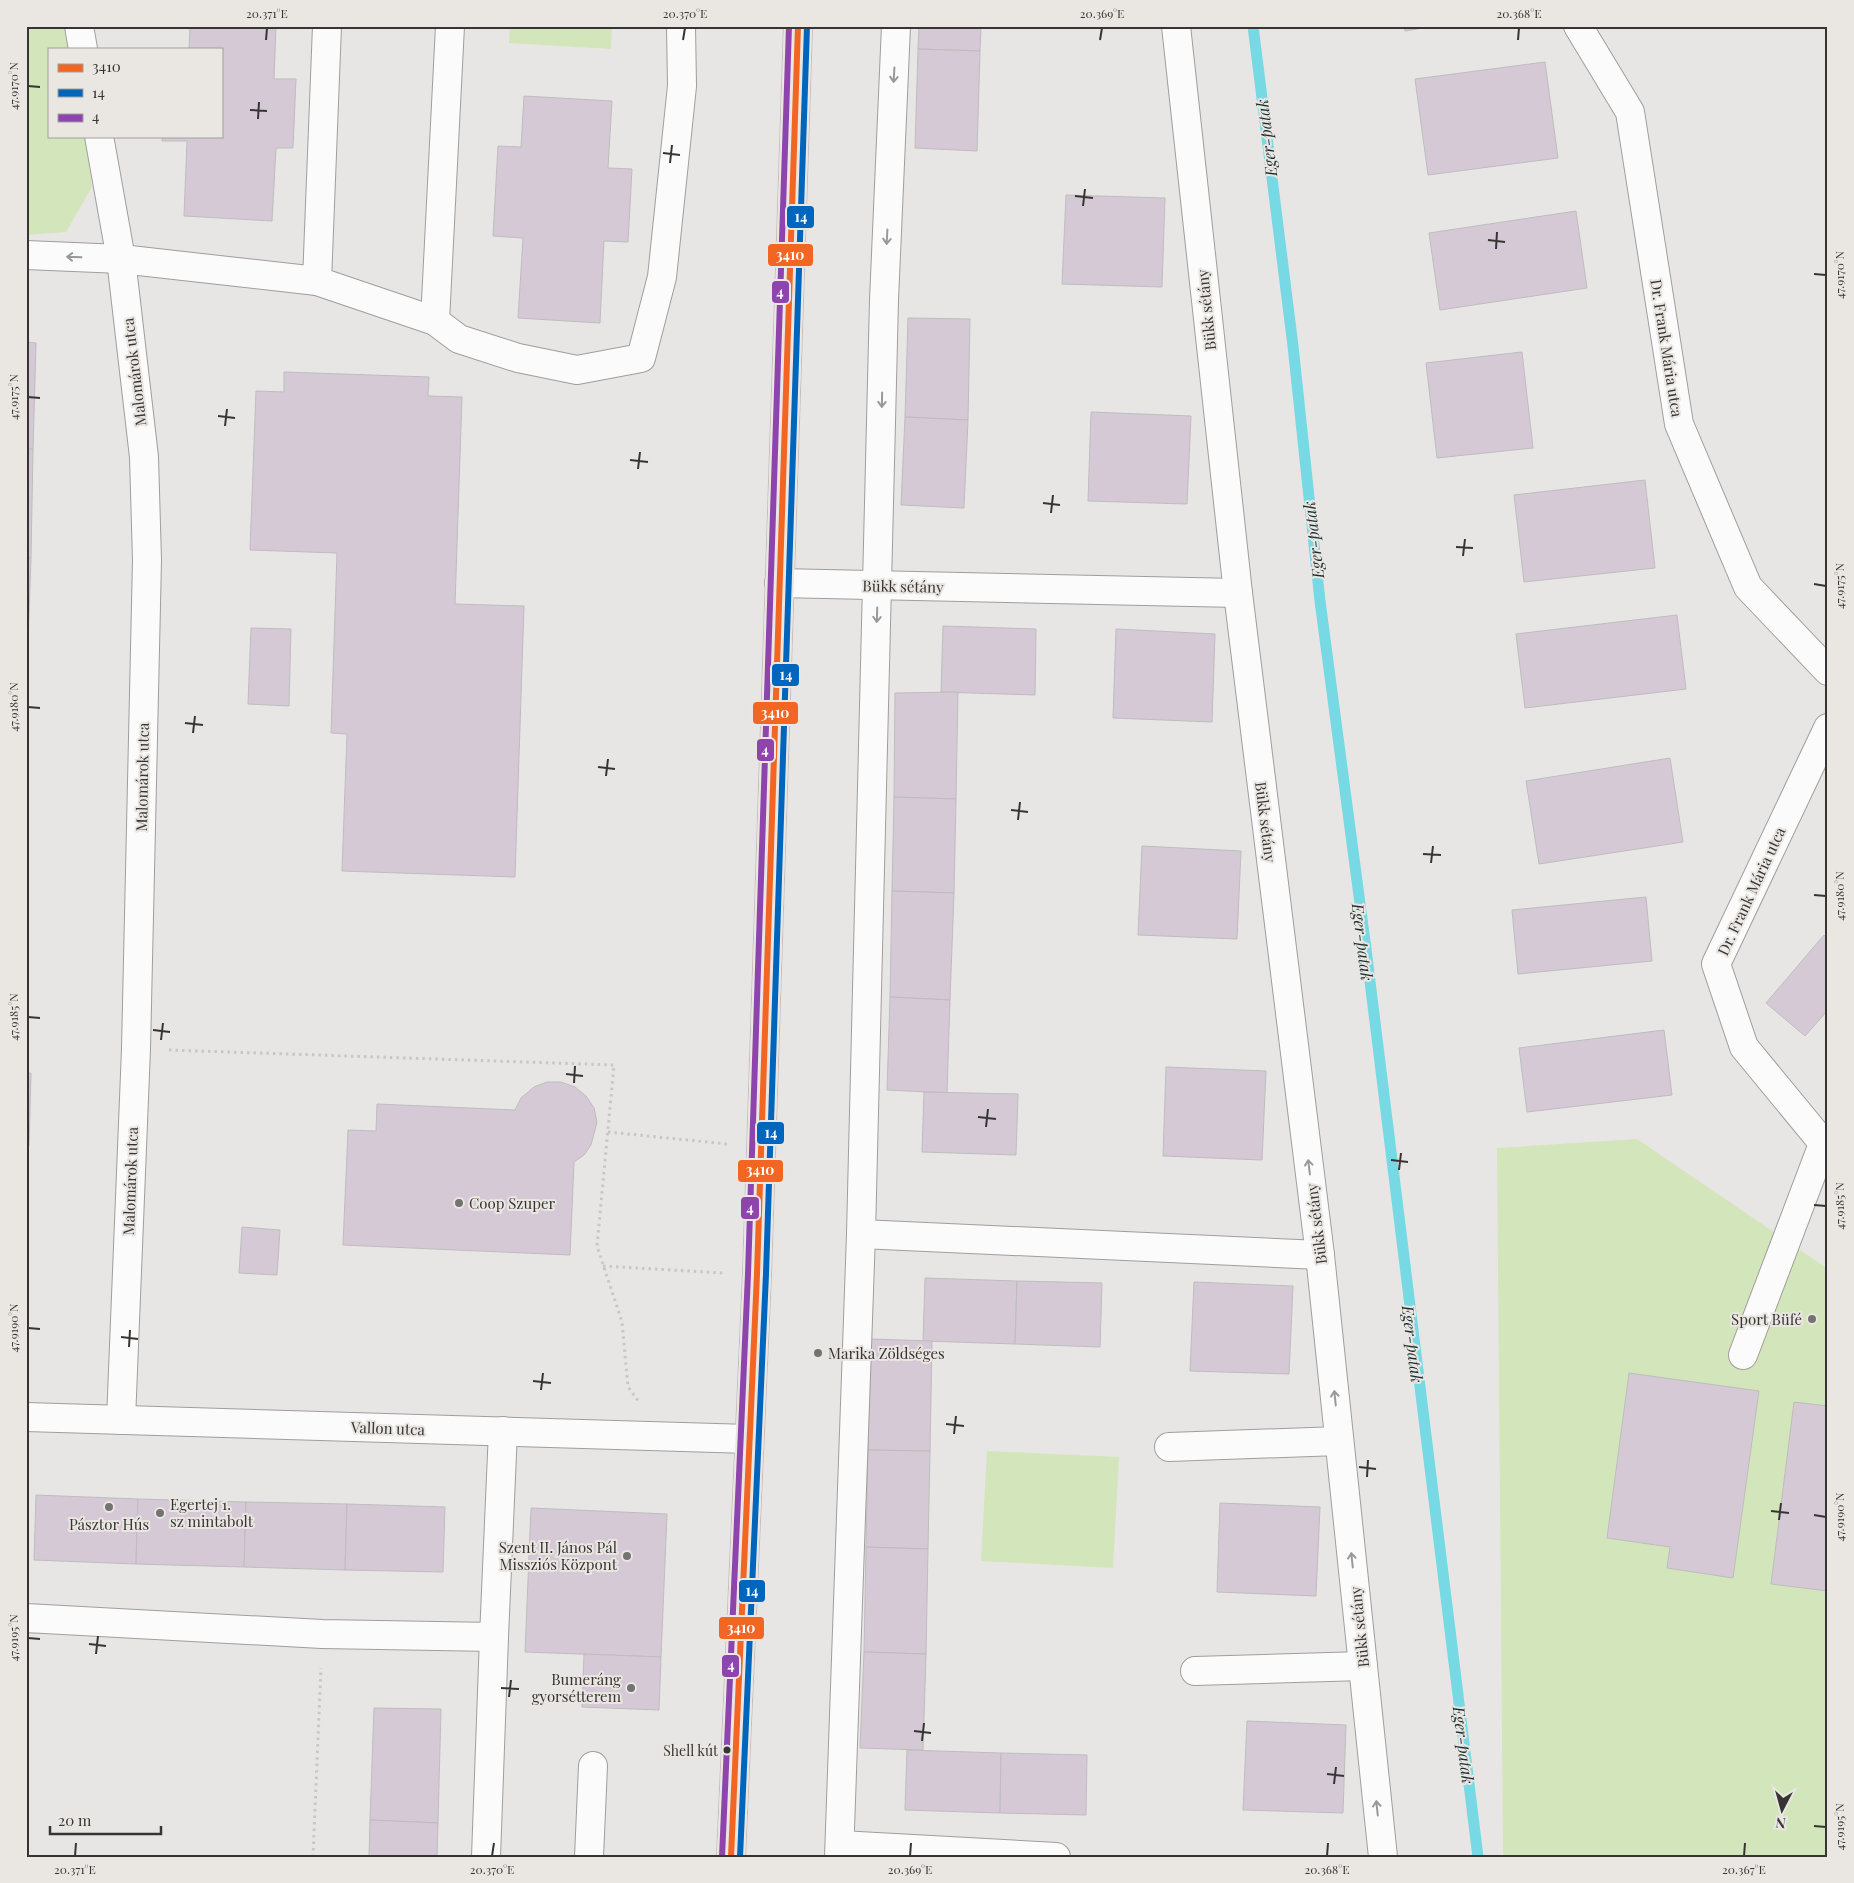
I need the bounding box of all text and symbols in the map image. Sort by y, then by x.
text: 20.371°E [246,5,288,21]
text: 20.370°E [663,5,707,21]
text: 20.369°E [1080,5,1124,21]
text: 20.368°E [1496,5,1542,21]
legend [48,48,222,138]
text: 3410 [92,56,121,76]
text: 47.9170°N [5,62,21,110]
one-way arrow [889,66,899,83]
text: 14 [92,82,105,102]
water label: Eger-patak [1251,98,1281,179]
text: 4 [92,106,99,126]
line badge: 14 [786,205,815,229]
text: 14 [795,207,807,226]
one-way arrow [882,229,891,245]
line badge: 3410 [767,243,814,267]
text: 3410 [776,245,804,264]
text: 47.9170°N [1831,251,1847,299]
one-way arrow [66,252,82,262]
street label: Bükk sétány [1192,268,1220,351]
street label: Dr. Frank Mária utca [1646,278,1688,419]
line badge: 4 [771,280,790,304]
text: 4 [776,282,784,301]
street label: Malomárok utca [117,316,151,427]
text: 47.9175°N [5,373,21,420]
one-way arrow [877,391,887,407]
water label: Eger-patak [1298,500,1328,581]
text: 47.9175°N [1831,562,1847,609]
street label: Bükk sétány [862,575,944,597]
one-way arrow [873,606,882,622]
line badge: 14 [771,663,800,687]
text: 14 [780,665,792,684]
text: 47.9180°N [5,682,21,732]
line badge: 3410 [752,701,799,725]
text: 3410 [761,703,789,722]
street label: Malomárok utca [131,722,153,831]
line badge: 4 [756,738,775,762]
text: 4 [761,740,769,759]
street label: Bükk sétány [1251,781,1281,864]
street label: Dr. Frank Mária utca [1713,823,1790,958]
text: 47.9180°N [1831,871,1847,921]
water label: Eger-patak [1348,901,1378,982]
text: 47.9185°N [5,993,21,1041]
line badge: 14 [756,1121,785,1145]
text: 14 [765,1123,777,1142]
street label: Malomárok utca [118,1126,142,1236]
line badge: 3410 [737,1159,784,1183]
one-way arrow [1304,1159,1314,1175]
text: 3410 [746,1160,774,1179]
street label: Bükk sétány [1301,1182,1331,1265]
text: 47.9185°N [1831,1182,1847,1230]
place label: Coop Szuper [469,1193,555,1213]
line badge: 4 [740,1196,760,1220]
marker: Coop Szuper [453,1197,465,1209]
text: 4 [746,1198,754,1217]
text: 47.9190°N [5,1303,21,1353]
water label: Eger-patak [1398,1303,1428,1384]
place label: Sport Büfé [1731,1309,1802,1329]
marker: Sport Büfé [1806,1313,1818,1325]
place label: Marika Zöldséges [828,1343,945,1363]
marker: Marika Zöldséges [812,1347,824,1359]
one-way arrow [1330,1390,1340,1406]
street label: Vallon utca [350,1417,426,1439]
text: 47.9190°N [1831,1492,1847,1542]
place label: Egertej 1. sz mintabolt [170,1494,254,1531]
marker: Pásztor Hús [103,1501,115,1513]
marker: Egertej 1. sz mintabolt [154,1507,166,1519]
place label: Pásztor Hús [69,1514,149,1534]
place label: Szent II. János Pál Missziós Központ [499,1537,618,1574]
marker: Szent II. János Pál Missziós Központ [621,1550,633,1562]
one-way arrow [1347,1552,1357,1568]
line badge: 14 [738,1579,766,1603]
text: 14 [746,1581,758,1600]
street label: Bükk sétány [1345,1585,1373,1668]
text: 47.9195°N [5,1614,21,1662]
line badge: 3410 [718,1616,765,1640]
text: 3410 [727,1618,755,1637]
line badge: 4 [721,1654,740,1678]
text: 4 [727,1655,735,1674]
place label: Bumeráng gyorsétterem [532,1669,622,1706]
marker: Bumeráng gyorsétterem [625,1682,637,1694]
water label: Eger-patak [1449,1704,1479,1785]
place label: Shell kút [663,1741,719,1760]
marker: Shell kút [722,1745,732,1755]
north arrow [1756,1786,1806,1836]
one-way arrow [1373,1801,1382,1817]
scale bar [50,1803,161,1835]
text: 47.9195°N [1831,1803,1847,1851]
text: 20 m [58,1810,92,1830]
text: N [1775,1813,1787,1833]
text: 20.371°E [54,1861,96,1877]
text: 20.370°E [470,1861,514,1877]
text: 20.369°E [888,1861,932,1877]
text: 20.368°E [1304,1861,1350,1877]
text: 20.367°E [1722,1861,1766,1877]

